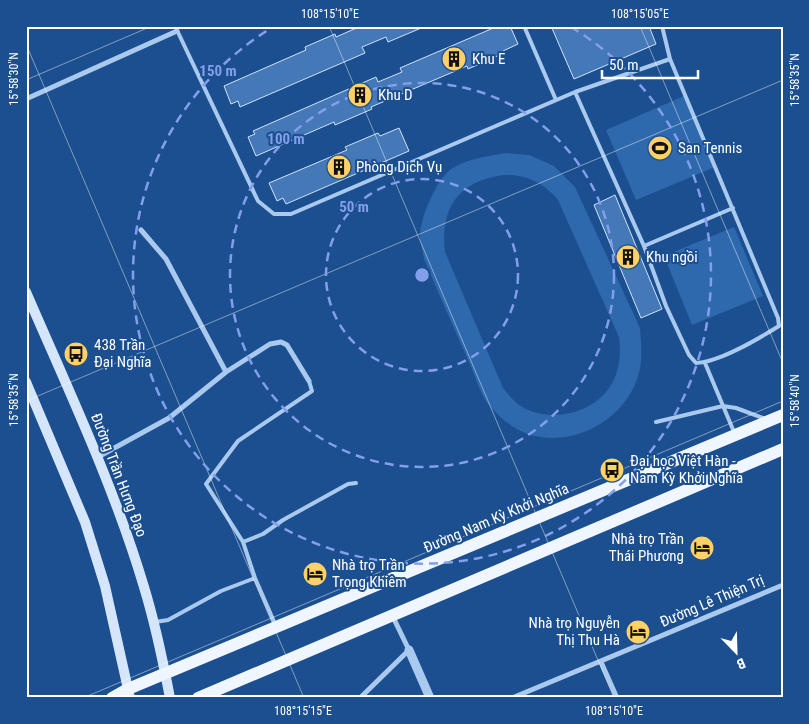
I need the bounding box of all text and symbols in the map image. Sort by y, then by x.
text: 108°15'10"E [301,7,359,21]
text: 108°15'05"E [611,7,669,21]
building icon: Khu E [441,46,467,72]
scale bar [602,48,698,80]
place label: Khu E [472,50,506,68]
text: 15°58'30"N [7,52,21,106]
text: 15°58'35"N [788,53,802,107]
text: 50 m [609,56,639,74]
text: 150 m [199,62,237,80]
building icon: Khu D [347,82,373,108]
place label: Khu D [378,86,413,104]
text: 100 m [267,130,305,148]
sports icon: San Tennis [647,135,673,161]
place label: San Tennis [678,139,742,157]
building icon: Phòng Dịch Vụ [326,154,352,180]
place label: Phòng Dịch Vụ [356,158,442,176]
text: 50 m [339,198,369,216]
building icon: Khu ngồi [615,244,641,270]
place label: Khu ngồi [646,248,698,266]
centre of rings [413,266,431,284]
place label: 438 Trần Đại Nghĩa [94,336,152,371]
bus stop icon: 438 Trần Đại Nghĩa [63,341,89,367]
text: 15°58'35"N [7,373,21,427]
text: 15°58'40"N [788,374,802,428]
street label: Đường Trần Hưng Đạo [87,411,151,539]
place label: Đại học Việt Hàn - Nam Kỳ Khởi Nghĩa [630,452,743,487]
bus stop icon: Đại học Việt Hàn - Nam Kỳ Khởi Nghĩa [599,457,625,483]
street label: Đường Nam Kỳ Khởi Nghĩa [421,479,571,557]
place label: Nhà trọ Trần Thái Phương [609,530,684,565]
hotel icon: Nhà trọ Trần Thái Phương [689,535,715,561]
place label: Nhà trọ Trần Trọng Khiêm [332,556,407,591]
hotel icon: Nhà trọ Trần Trọng Khiêm [302,561,328,587]
street label: Đường Lê Thiện Trị [657,571,767,631]
place label: Nhà trọ Nguyễn Thị Thu Hà [529,614,620,649]
hotel icon: Nhà trọ Nguyễn Thị Thu Hà [625,619,651,645]
north arrow [712,626,762,676]
text: B [734,655,748,673]
text: 108°15'15"E [274,704,332,718]
text: 108°15'10"E [585,704,643,718]

